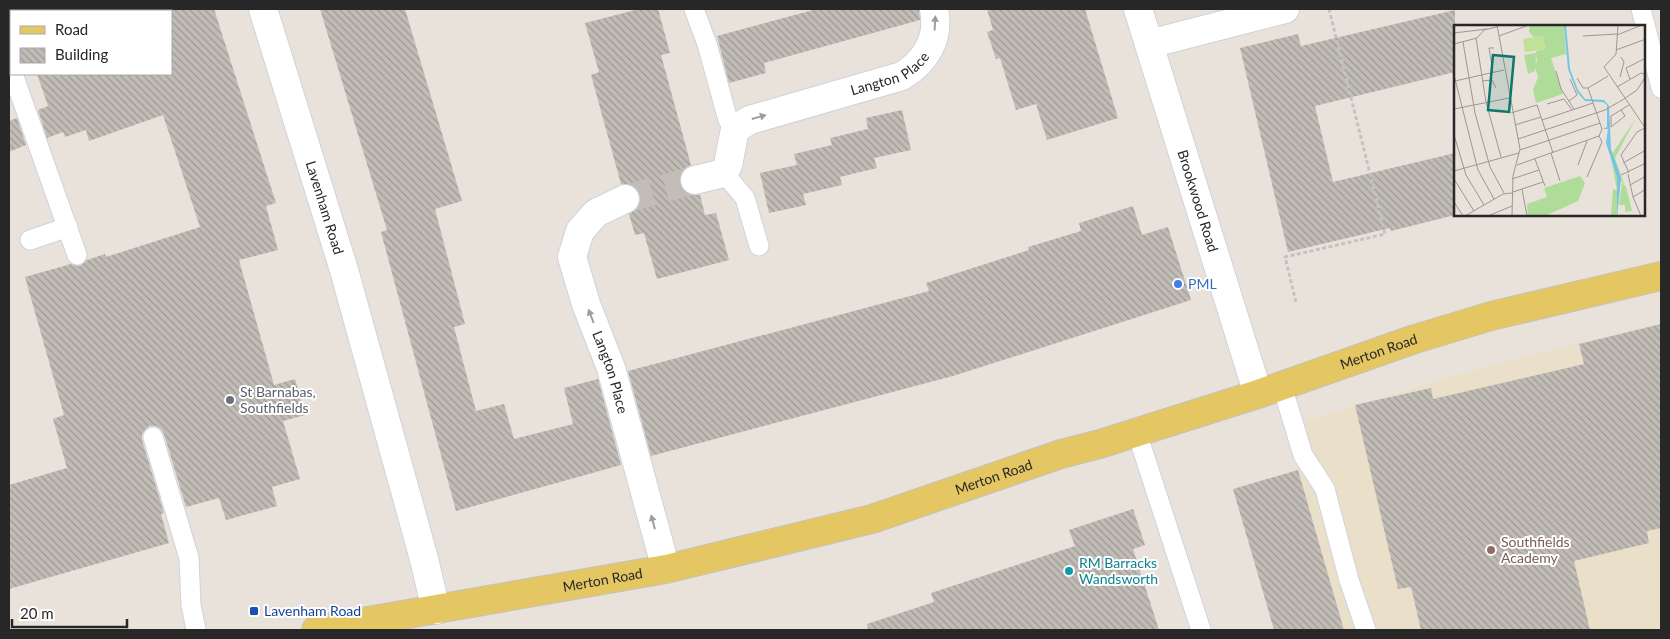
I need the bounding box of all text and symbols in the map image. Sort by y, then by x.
legend [10,10,172,75]
one-way arrow [931,14,939,30]
text: Road [55,20,88,38]
inset map [1454,25,1645,216]
text: Building [55,45,108,63]
street label: Langton Place [848,48,932,99]
one-way arrow [752,113,767,121]
street label: Brookwood Road [1174,148,1222,254]
street label: Lavenham Road [303,159,348,256]
place label: PML [1188,275,1217,292]
marker: PML [1172,278,1184,290]
one-way arrow [587,308,595,323]
street label: Langton Place [589,328,632,415]
street label: Merton Road [1338,330,1419,373]
place label: St Barnabas, Southfields [240,383,316,416]
marker: St Barnabas, Southfields [224,394,236,406]
street label: Merton Road [953,455,1035,498]
one-way arrow [648,514,656,529]
place label: Southfields Academy [1501,533,1570,566]
marker: Southfields Academy [1485,544,1497,556]
place label: RM Barracks Wandsworth [1079,554,1158,587]
street label: Merton Road [561,564,644,595]
marker: RM Barracks Wandsworth [1063,565,1075,577]
scale bar [12,596,128,628]
place label: Lavenham Road [264,602,361,619]
text: 20 m [20,604,54,622]
marker: Lavenham Road [248,605,260,617]

